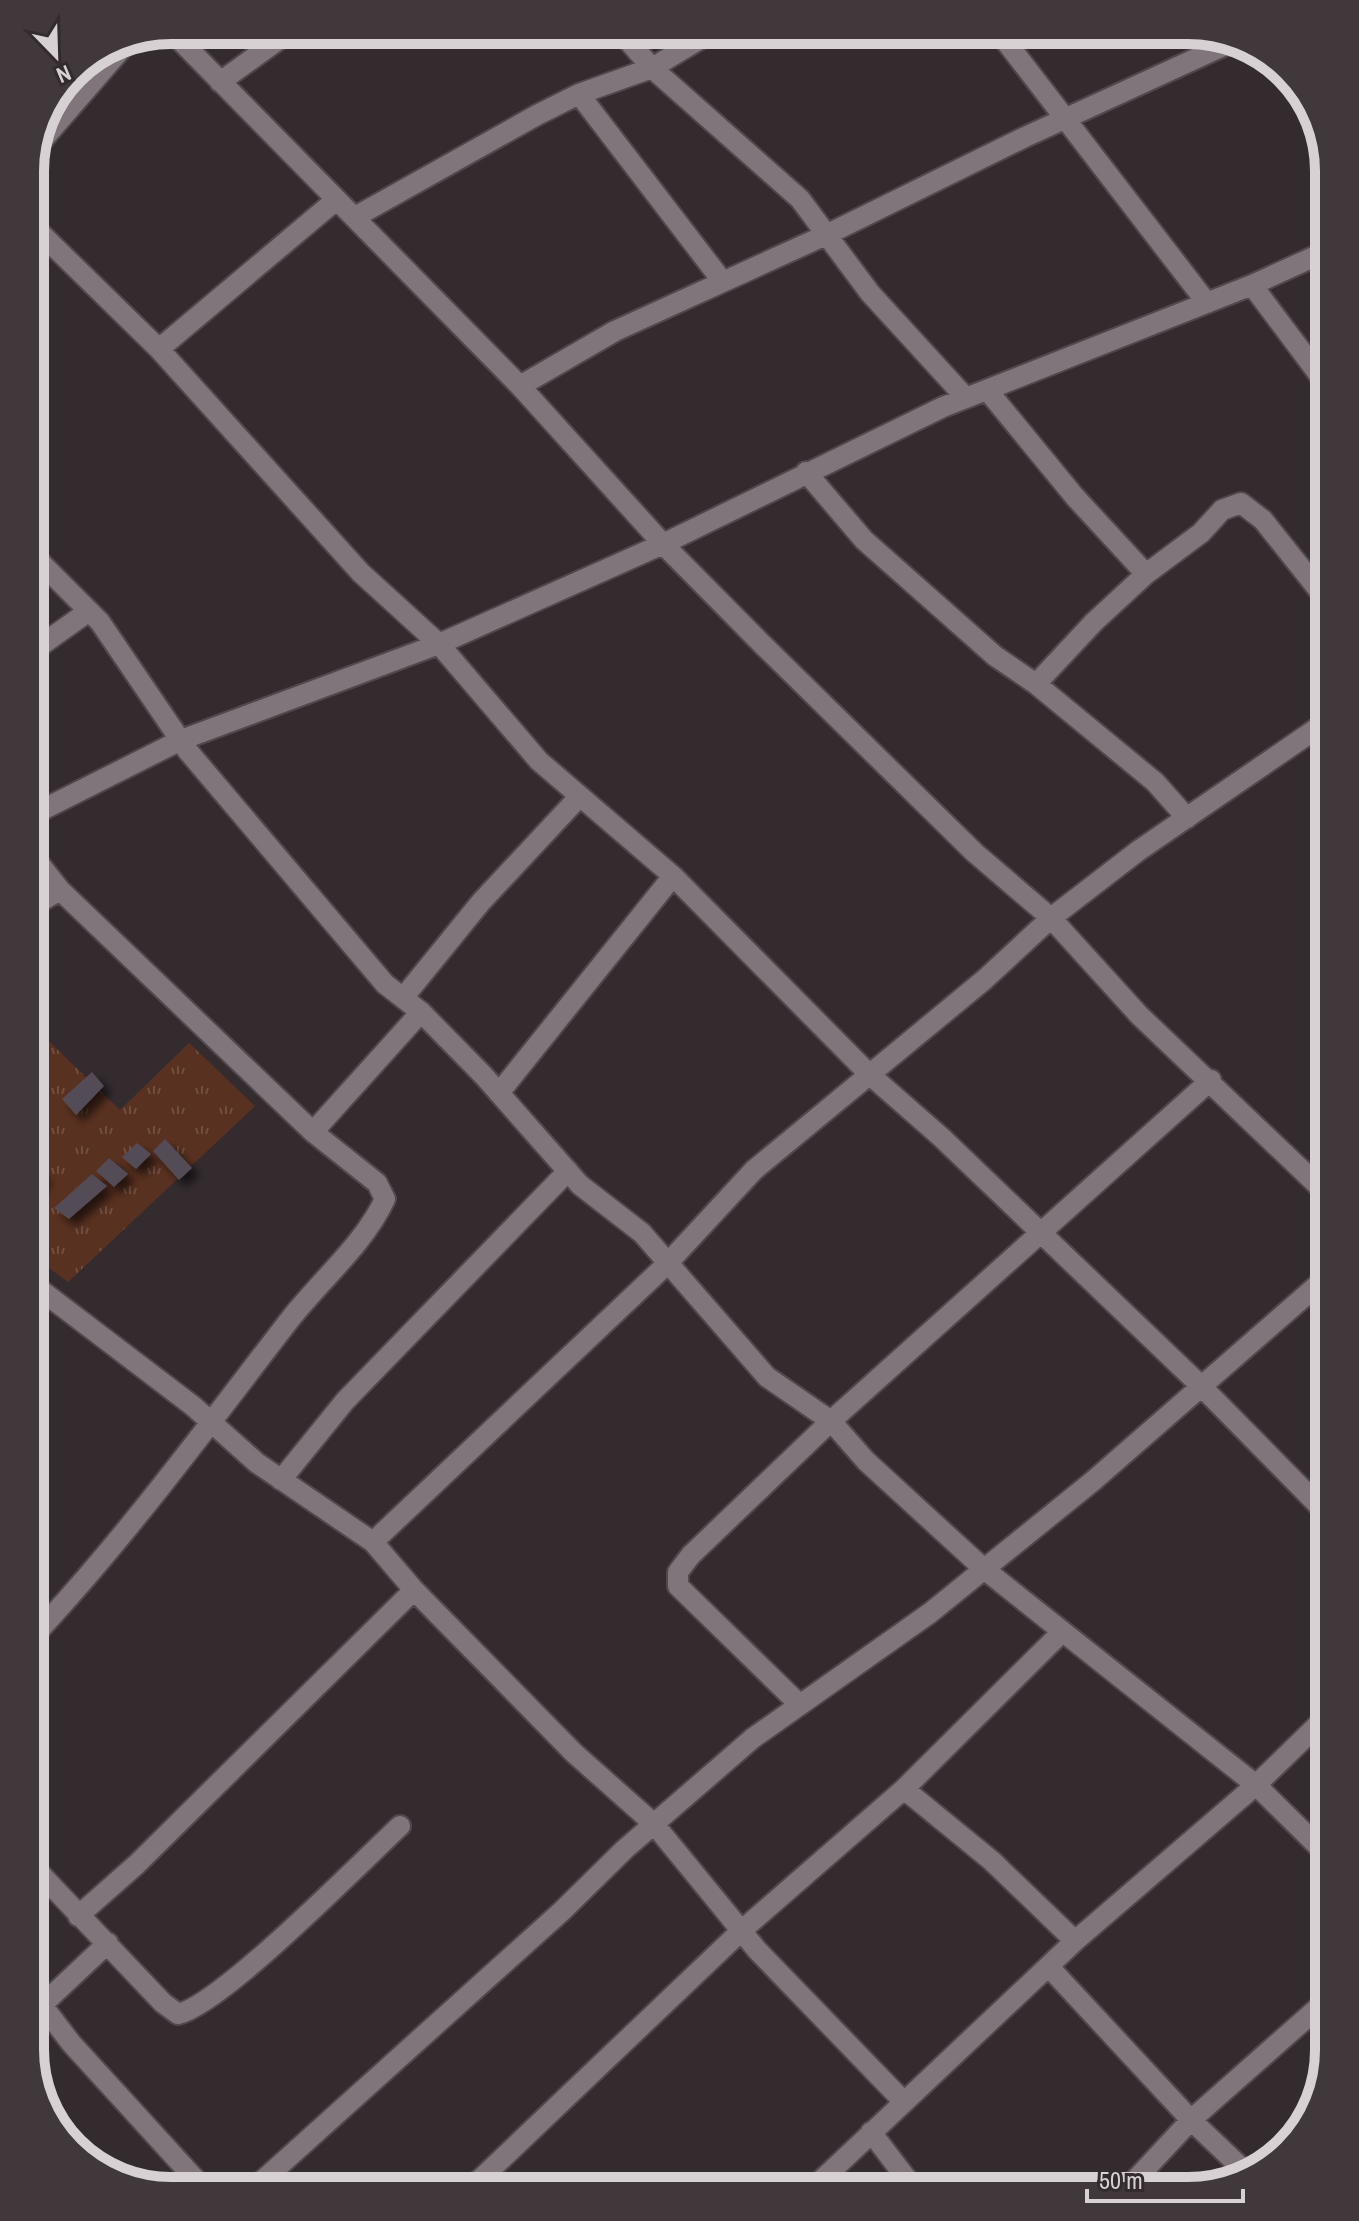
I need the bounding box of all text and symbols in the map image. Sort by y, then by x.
north arrow [16,16,96,96]
text: N [52,58,76,91]
scale bar [1087,2153,1243,2203]
text: 50 m [1099,2164,1143,2196]

